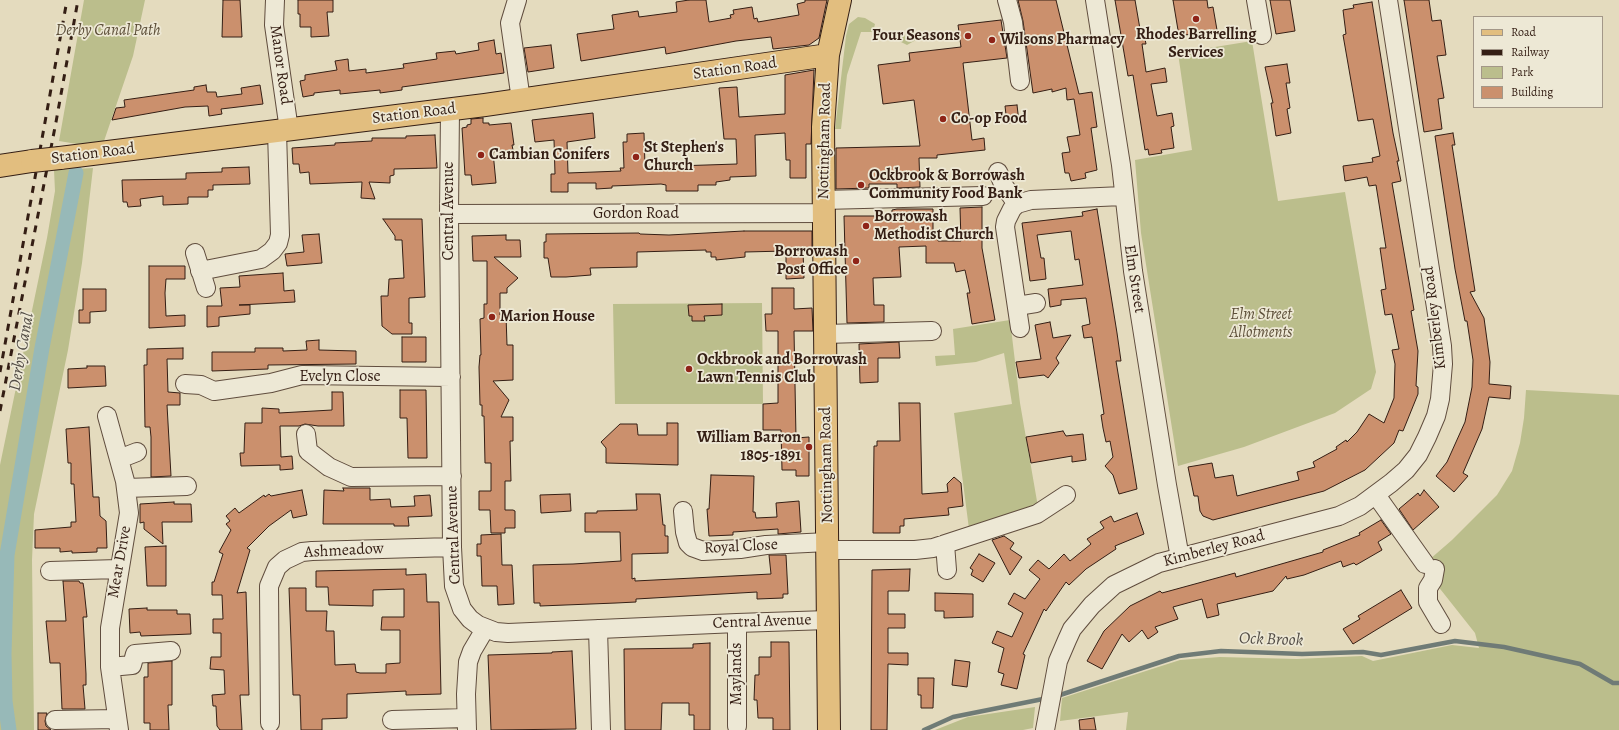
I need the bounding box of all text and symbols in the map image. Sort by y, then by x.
marker: Rhodes Barrelling Services [1191,14,1201,24]
legend [1473,16,1603,108]
park label: Derby Canal Path [56,21,160,41]
street label: Manor Road [265,24,295,106]
text: Road [1511,24,1536,40]
place label: Rhodes Barrelling Services [1136,25,1256,63]
place label: Four Seasons [872,26,960,46]
place label: Wilsons Pharmacy [1000,30,1124,50]
marker: Four Seasons [963,31,973,41]
marker: Wilsons Pharmacy [987,35,997,45]
text: Railway [1511,44,1549,60]
street label: Station Road [692,54,778,84]
text: Park [1511,64,1534,80]
street label: Nottingham Road [814,82,836,200]
text: Building [1511,84,1553,100]
street label: Station Road [371,99,457,129]
place label: Co-op Food [951,109,1027,129]
marker: Co-op Food [938,114,948,124]
place label: St Stephen's Church [644,138,724,176]
street label: Station Road [50,139,136,169]
place label: Cambian Conifers [489,145,610,165]
marker: Cambian Conifers [476,150,486,160]
marker: St Stephen's Church [631,152,641,162]
street label: Central Avenue [439,161,459,261]
place label: Ockbrook & Borrowash Community Food Bank [869,166,1025,204]
marker: Ockbrook & Borrowash Community Food Bank [856,180,866,190]
street label: Gordon Road [593,204,679,224]
place label: Borrowash Methodist Church [874,207,994,245]
marker: Borrowash Methodist Church [861,221,871,231]
place label: Borrowash Post Office [774,242,848,280]
street label: Elm Street [1119,243,1149,315]
marker: Borrowash Post Office [851,256,861,266]
street label: Kimberley Road [1419,265,1451,371]
park label: Elm Street Allotments [1229,305,1293,343]
place label: Marion House [500,307,595,327]
water label: Derby Canal [5,311,39,393]
marker: Marion House [487,312,497,322]
place label: Ockbrook and Borrowash Lawn Tennis Club [697,350,867,388]
marker: Ockbrook and Borrowash Lawn Tennis Club [684,364,694,374]
street label: Evelyn Close [299,367,381,387]
street label: Nottingham Road [816,406,838,524]
place label: William Barron 1805-1891 [697,428,801,466]
marker: William Barron 1805-1891 [804,442,814,452]
street label: Central Avenue [443,485,465,585]
street label: Mear Drive [104,524,136,600]
street label: Kimberley Road [1161,526,1267,572]
street label: Royal Close [704,535,778,559]
street label: Ashmeadow [304,539,384,563]
street label: Central Avenue [712,611,812,633]
water label: Ock Brook [1239,629,1303,651]
street label: Maylands [727,643,747,705]

